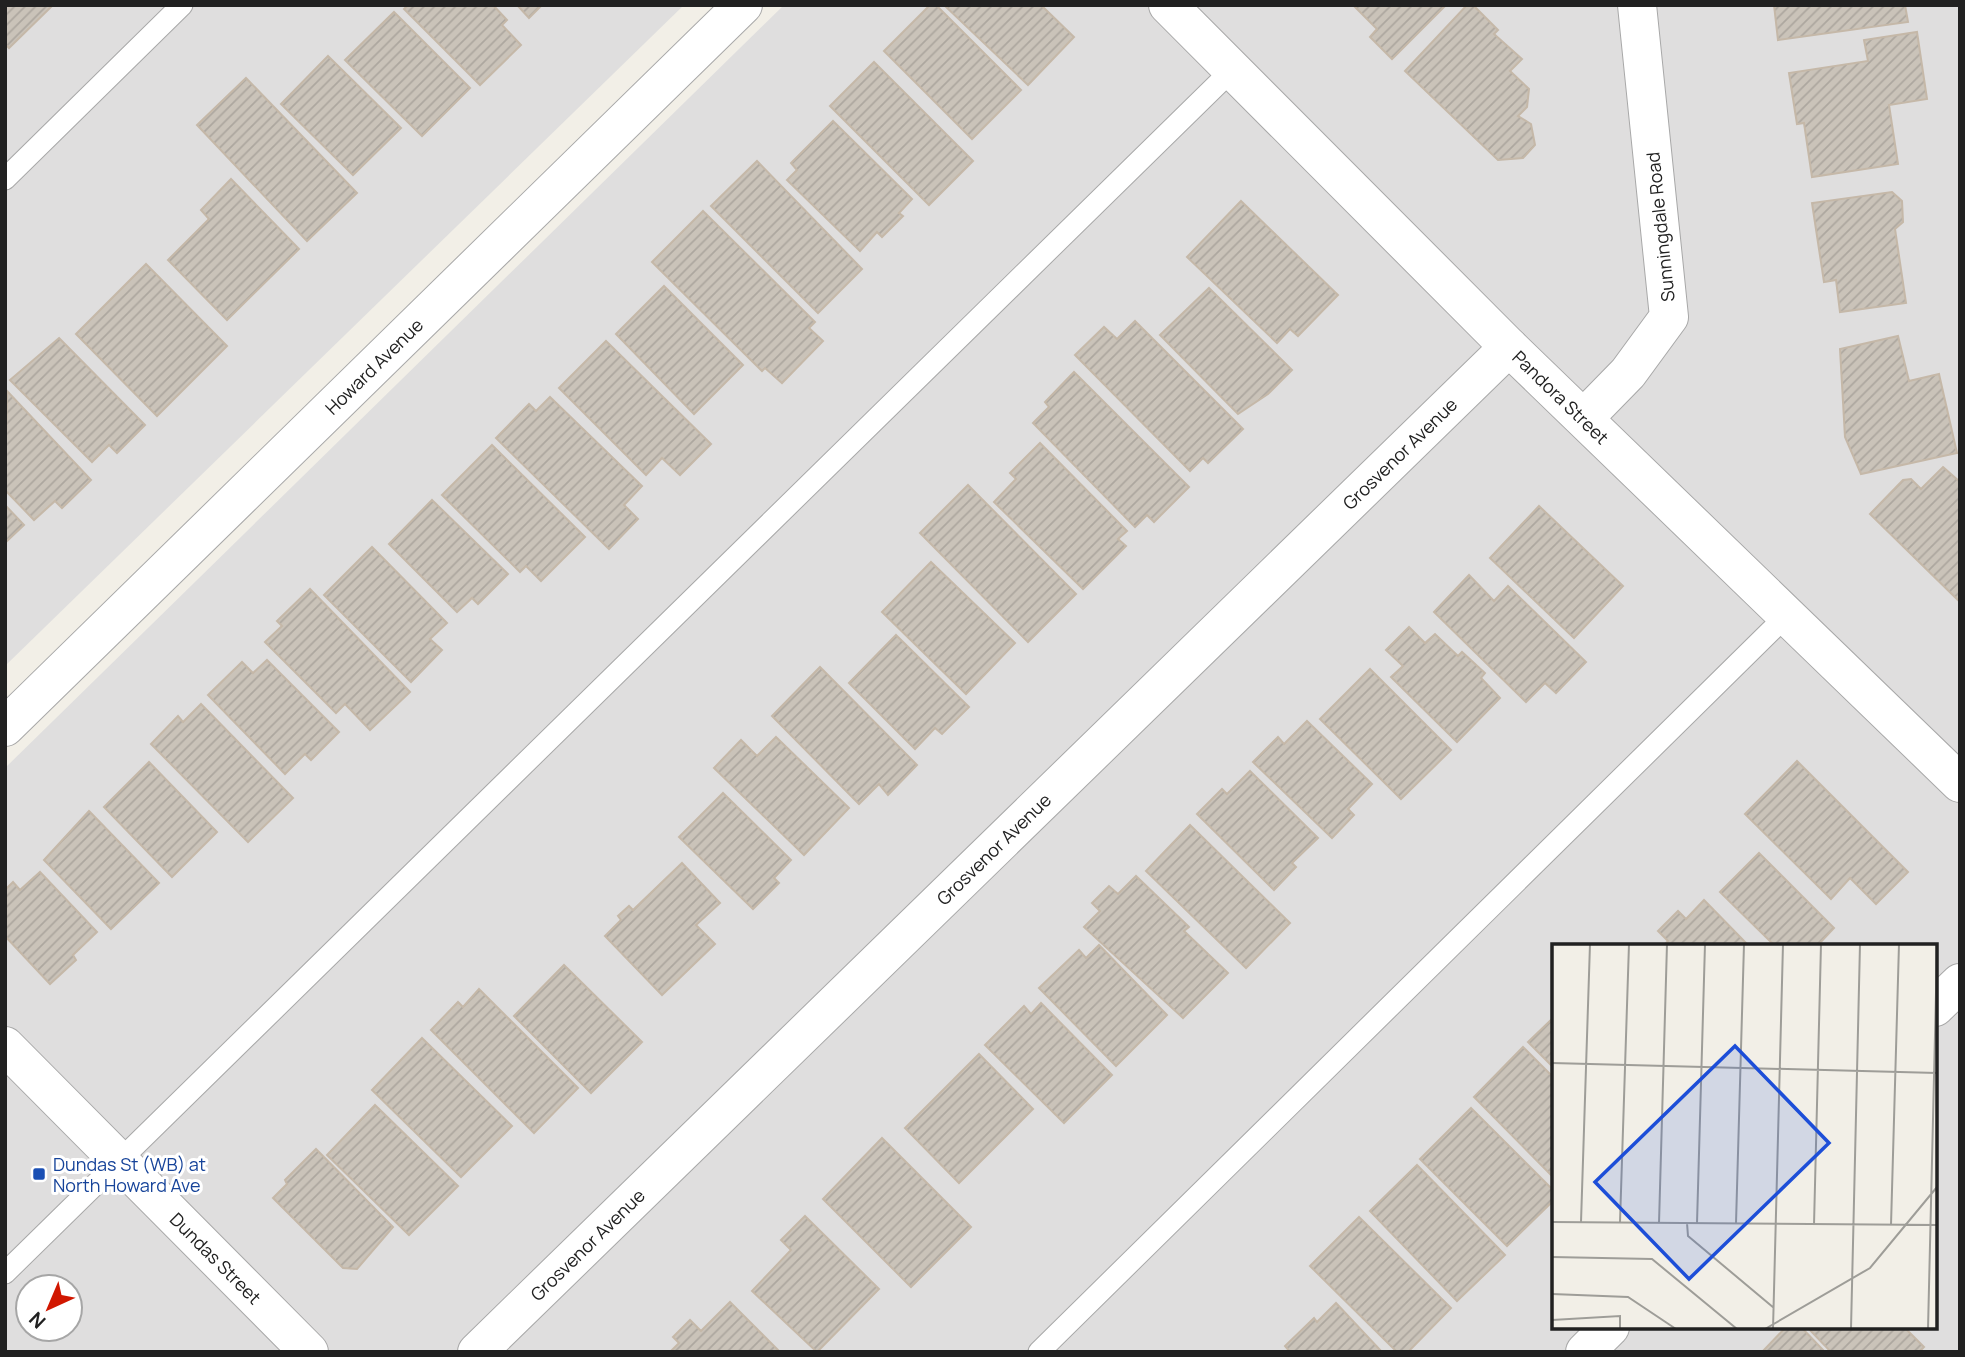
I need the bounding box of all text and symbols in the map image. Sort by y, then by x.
street label: Sunningdale Road [1640,151,1680,303]
street label: Howard Avenue [320,313,428,420]
street label: Pandora Street [1507,345,1614,449]
street label: Grosvenor Avenue [1337,392,1462,515]
street label: Grosvenor Avenue [931,788,1056,910]
inset map [1552,944,1937,1329]
place label: Dundas St (WB) at North Howard Ave [53,1152,206,1197]
marker: Dundas St (WB) at North Howard Ave [31,1166,47,1182]
street label: Grosvenor Avenue [525,1183,650,1306]
street label: Dundas Street [165,1207,267,1309]
north arrow [14,1273,84,1343]
text: N [23,1306,51,1334]

